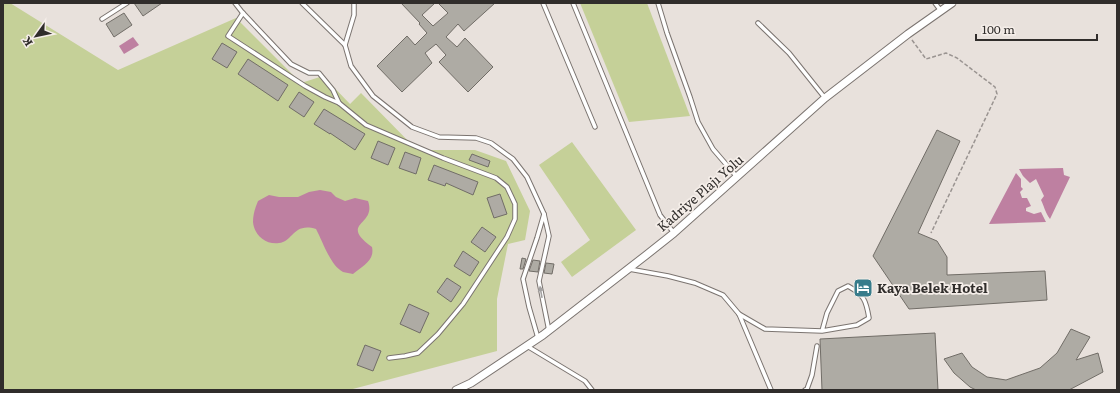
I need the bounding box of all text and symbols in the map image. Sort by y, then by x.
north arrow [16,16,56,56]
scale bar [976,16,1097,42]
text: 100 m [982,20,1015,38]
text: K [18,34,36,50]
street label: Kadriye Plajı Yolu [652,150,747,236]
hotel icon: Kaya Belek Hotel [852,277,874,299]
place label: Kaya Belek Hotel [877,278,988,297]
one-way arrow [538,286,544,298]

